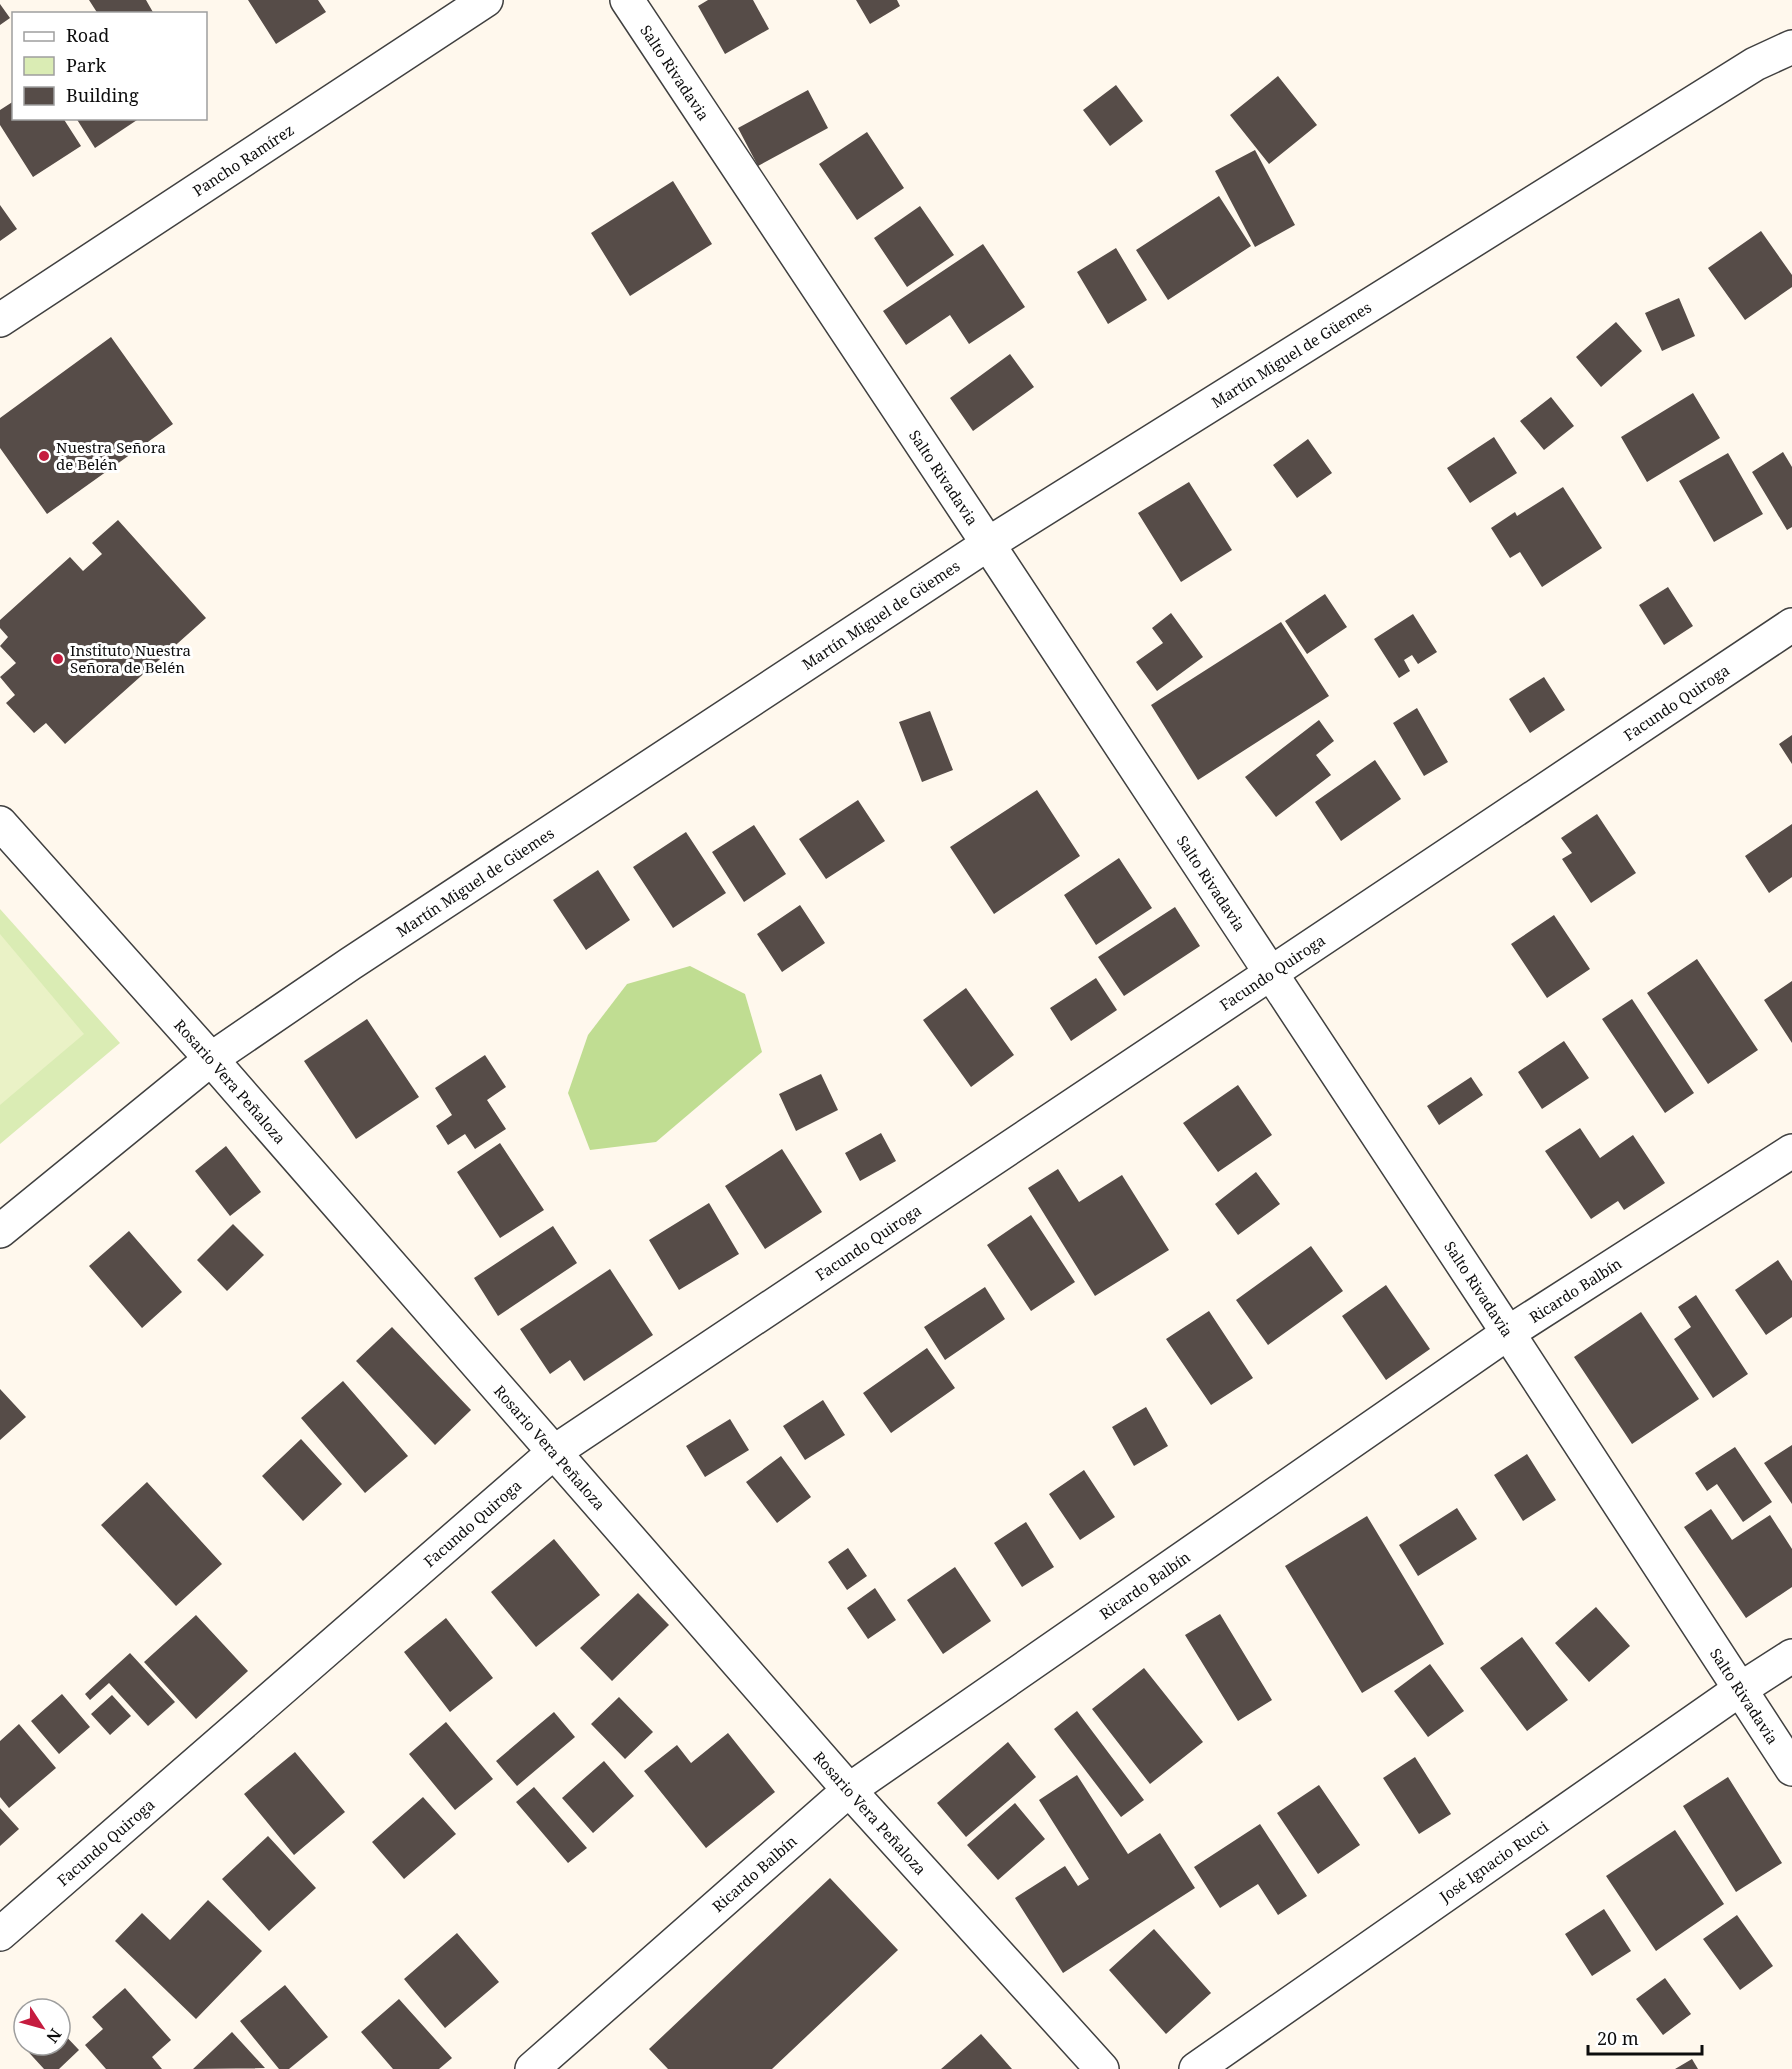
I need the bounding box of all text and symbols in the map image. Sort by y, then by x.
legend [12,12,207,120]
street label: Salto Rivadavia [636,21,714,124]
text: Road [66,23,109,47]
text: Park [66,53,106,77]
text: Building [66,83,139,107]
street label: Pancho Ramírez [189,120,297,200]
street label: Martín Miguel de Güemes [1207,297,1375,412]
street label: Salto Rivadavia [905,426,983,529]
place label: Nuestra Señora de Belén [56,437,166,474]
marker: Nuestra Señora de Belén [37,449,51,463]
street label: Martín Miguel de Güemes [798,555,964,674]
place label: Instituto Nuestra Señora de Belén [70,640,191,677]
marker: Instituto Nuestra Señora de Belén [51,652,65,666]
street label: Facundo Quiroga [1620,660,1733,745]
street label: Martín Miguel de Güemes [392,823,558,941]
street label: Salto Rivadavia [1173,831,1250,935]
street label: Facundo Quiroga [1216,930,1329,1015]
street label: Rosario Vera Peñaloza [170,1015,290,1148]
street label: Facundo Quiroga [811,1200,925,1285]
street label: Salto Rivadavia [1440,1237,1518,1341]
street label: Ricardo Balbín [1525,1253,1625,1327]
street label: Rosario Vera Peñaloza [490,1381,610,1514]
street label: Facundo Quiroga [419,1475,525,1571]
street label: Ricardo Balbín [1095,1546,1194,1623]
street label: Salto Rivadavia [1706,1644,1783,1748]
street label: Rosario Vera Peñaloza [810,1747,931,1879]
street label: Facundo Quiroga [53,1794,159,1890]
street label: José Ignacio Rucci [1435,1816,1552,1907]
street label: Ricardo Balbín [708,1831,801,1916]
north arrow [12,1997,72,2057]
scale bar [1588,2018,1702,2056]
text: N [41,2024,67,2048]
text: 20 m [1597,2026,1639,2050]

